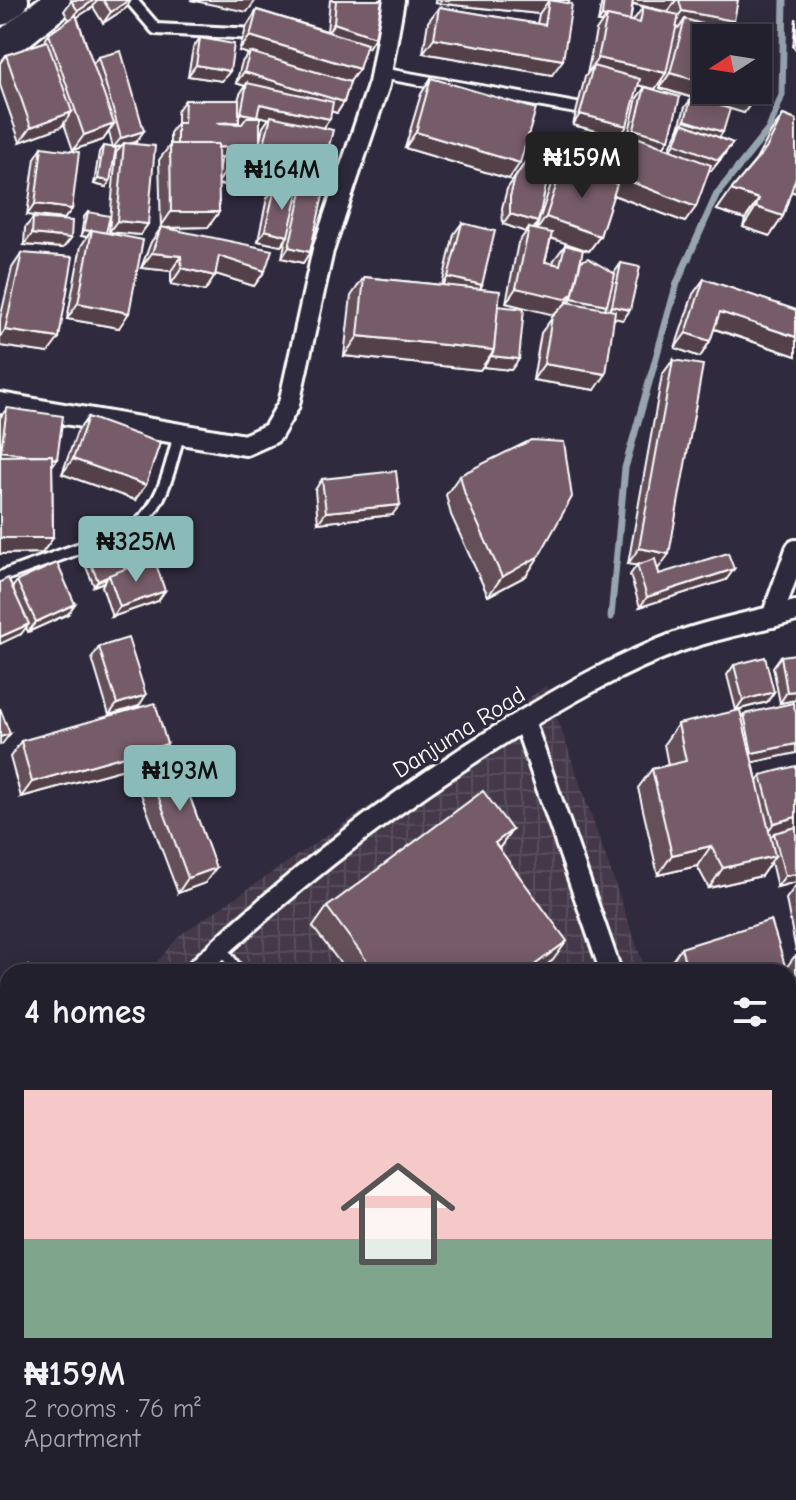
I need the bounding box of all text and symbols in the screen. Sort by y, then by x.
north arrow [692,24,772,104]
map controls [692,24,772,104]
pin: ₦159M [526,132,638,200]
text: ₦159M [543,143,621,173]
pin: ₦164M [226,144,338,212]
text: ₦164M [244,155,320,185]
pin: ₦325M [80,516,192,584]
text: ₦325M [96,527,176,557]
street label: Danjuma Road [388,680,530,784]
pin: ₦193M [124,745,236,813]
text: ₦193M [142,756,218,786]
icon: filters [728,990,772,1034]
text: 4 homes [24,992,146,1032]
icon: home [326,1142,470,1286]
text: ₦159M [24,1354,125,1394]
text: 2 rooms · 76 m² [24,1394,201,1424]
text: Apartment [24,1424,140,1454]

